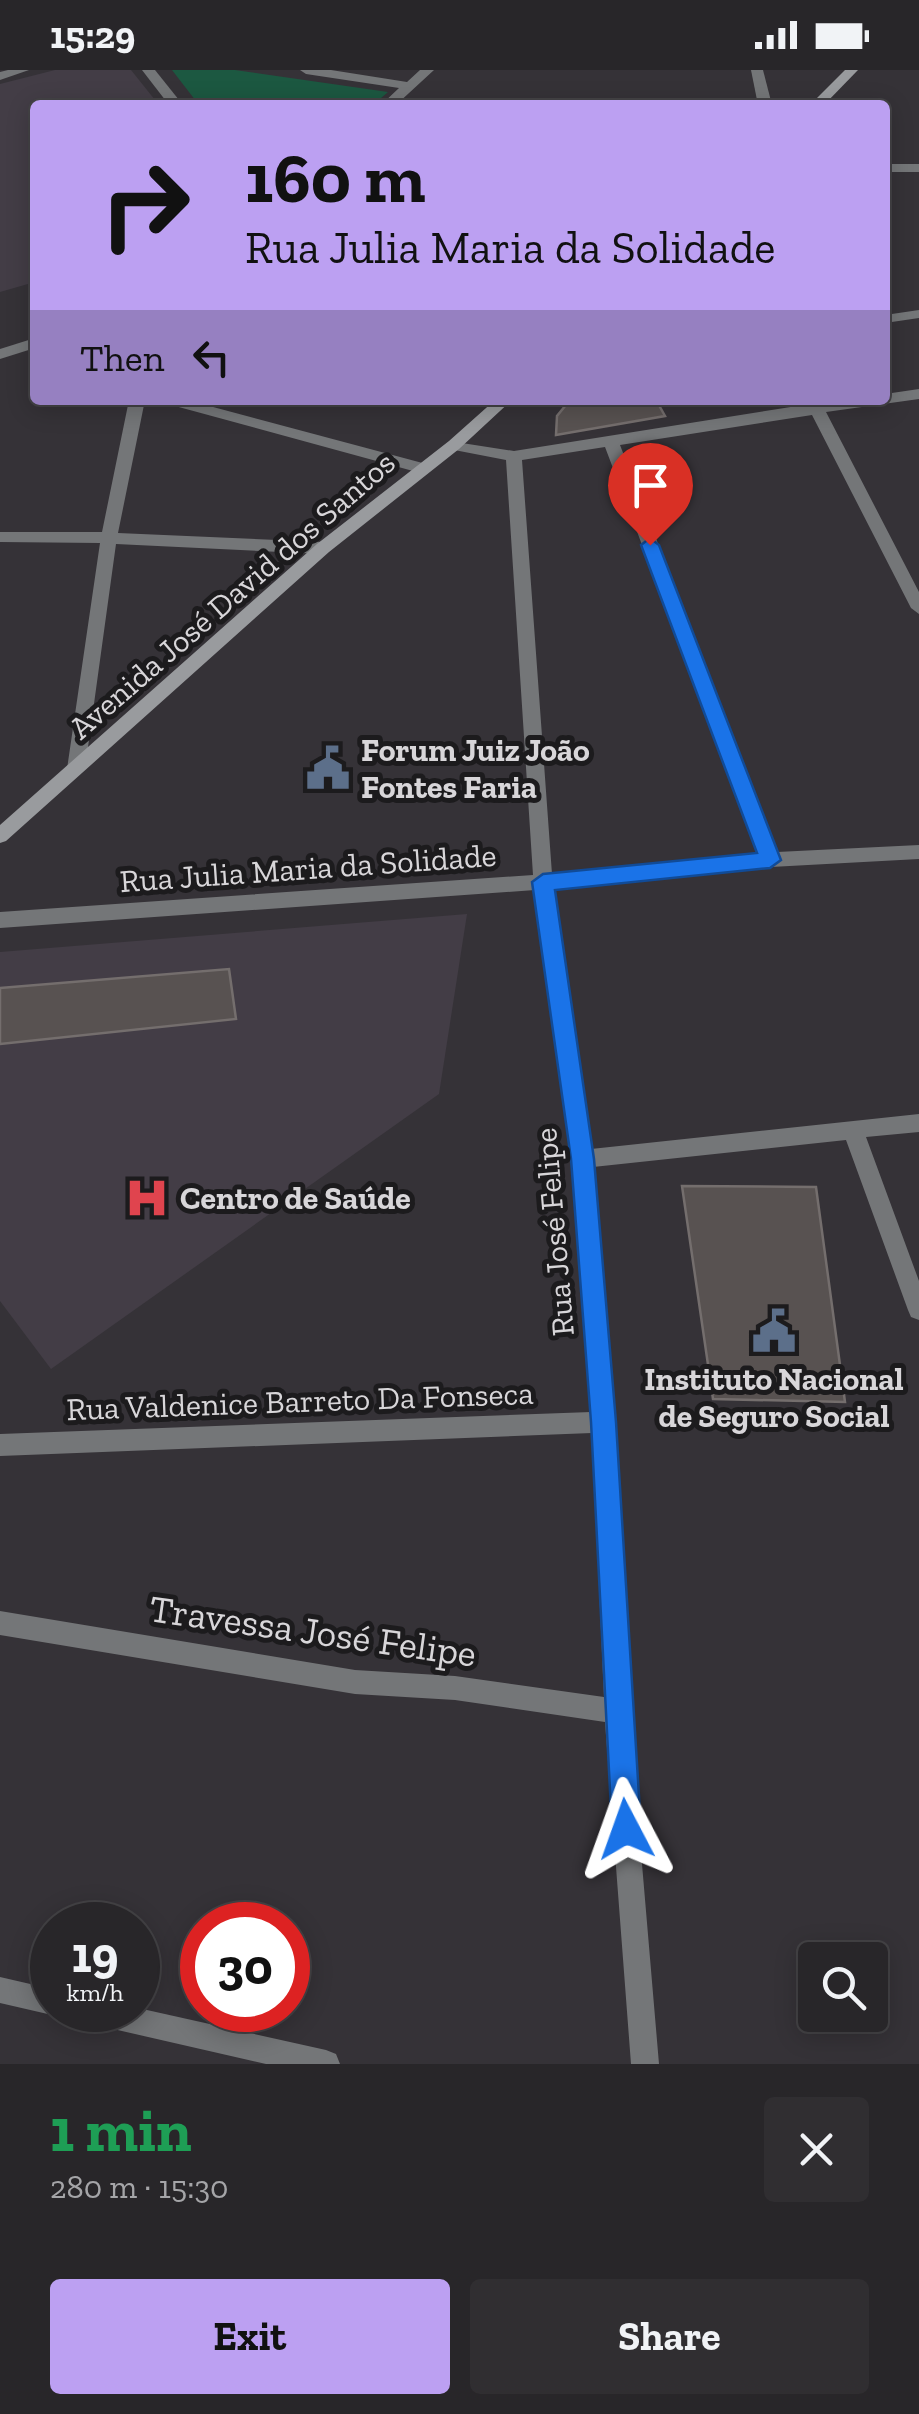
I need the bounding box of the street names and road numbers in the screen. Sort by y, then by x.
street label: Avenida José David dos Santos [61,443,403,747]
street label: Rua Julia Maria da Solidade [119,836,497,900]
street label: Rua José Felipe [526,1126,582,1338]
street label: Rua Valdenice Barreto Da Fonseca [66,1374,534,1428]
street label: Travessa José Felipe [147,1585,479,1677]

